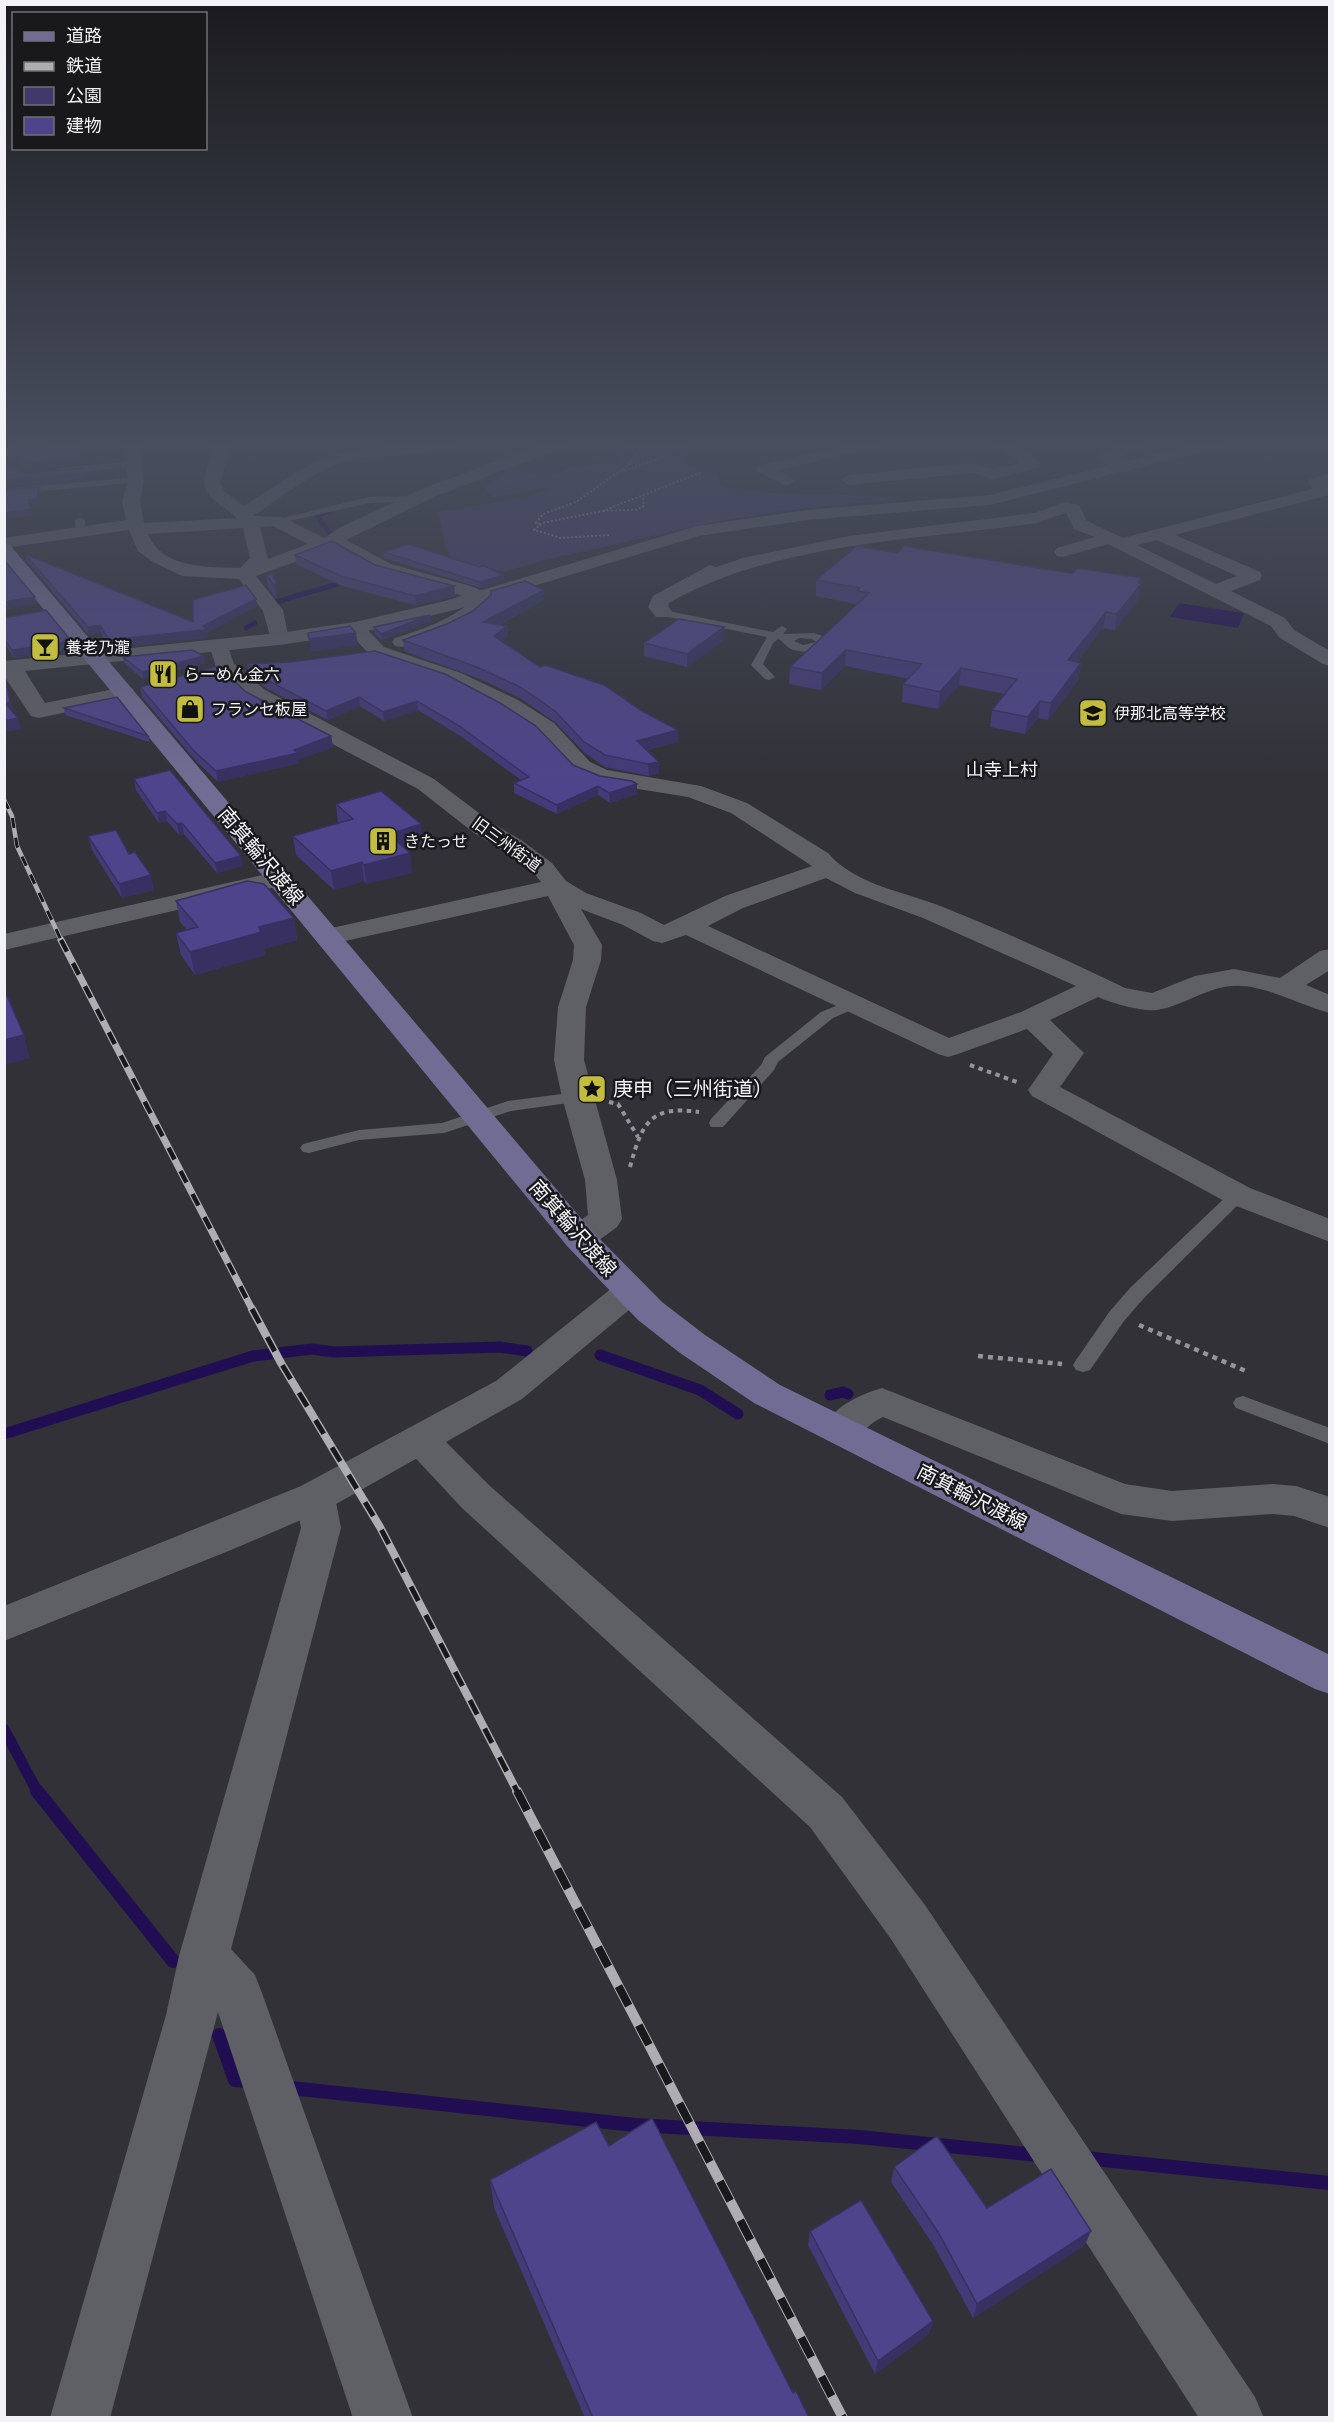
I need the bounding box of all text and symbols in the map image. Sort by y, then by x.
legend [12,12,207,150]
text: 道路 [66,26,102,46]
text: 鉄道 [66,56,102,76]
text: 公園 [66,86,102,106]
text: 建物 [66,116,102,136]
bar icon: 養老乃瀧 [29,631,61,663]
place label: 養老乃瀧 [66,639,130,656]
restaurant icon: らーめん金六 [147,658,179,690]
place label: らーめん金六 [184,666,280,683]
shop icon: フランセ板屋 [174,693,206,725]
school or university icon: 伊那北高等学校 [1077,697,1109,729]
place label: フランセ板屋 [211,701,307,718]
place label: 伊那北高等学校 [1114,705,1226,722]
district label: 山寺上村 [966,760,1038,780]
street label: 南箕輪沢渡線 [214,803,308,909]
street label: 旧三州街道 [469,814,544,875]
building icon: きたっせ [367,825,399,857]
place label: きたっせ [404,833,468,850]
place icon: 庚申（三州街道） [576,1073,608,1105]
place label: 庚申（三州街道） [613,1078,773,1100]
street label: 南箕輪沢渡線 [525,1176,621,1280]
street label: 南箕輪沢渡線 [914,1460,1030,1534]

